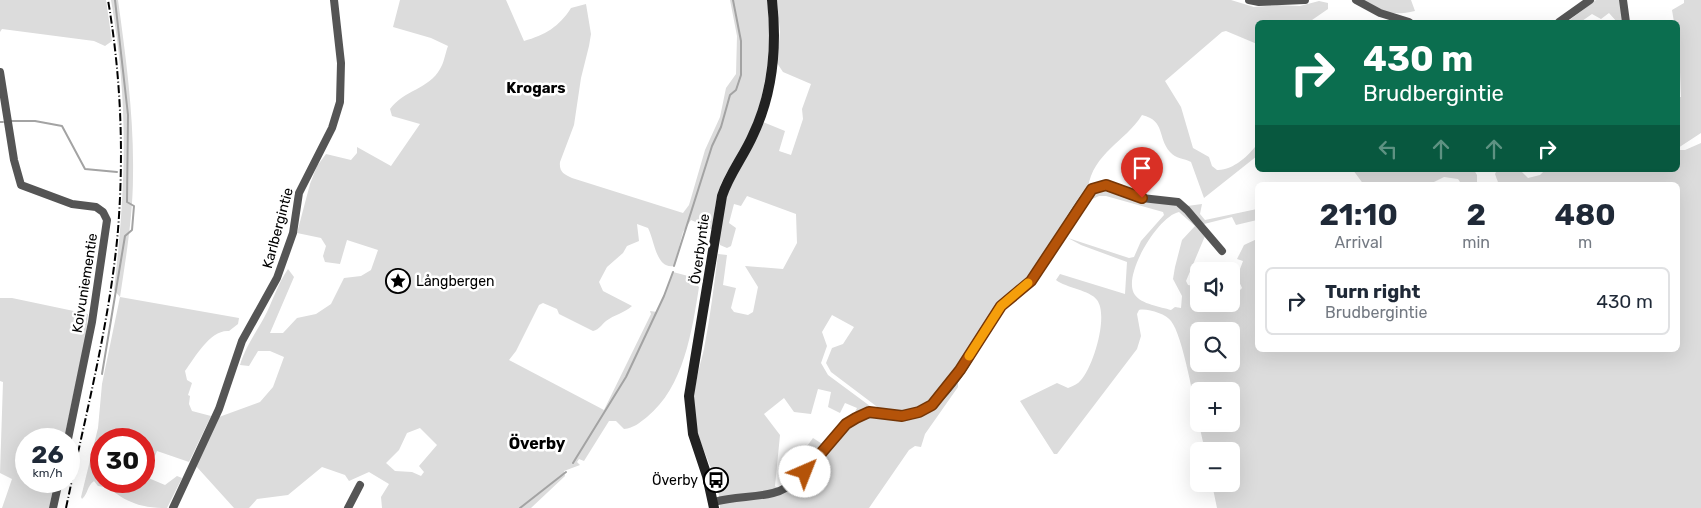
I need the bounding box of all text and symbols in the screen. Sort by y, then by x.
text: 430 m [1363,38,1473,80]
icon: right [1280,40,1345,105]
district label: Krogars [506,79,566,97]
text: Brudbergintie [1363,80,1504,107]
icon: left [1374,135,1402,163]
icon: ahead [1427,135,1455,163]
icon: ahead [1480,135,1508,163]
icon: right [1533,135,1561,163]
pin [1121,147,1163,198]
icon: arrive [1128,154,1156,182]
street label: Karlbergintie [259,186,297,270]
text: 21:10 [1319,197,1398,233]
text: 2 [1466,197,1486,233]
text: 480 [1554,197,1616,233]
street label: Överbyntie [687,213,713,285]
street label: Koivuniementie [69,232,101,334]
text: Arrival [1335,233,1383,252]
text: min [1462,233,1490,252]
text: m [1578,233,1592,252]
map controls [1190,262,1240,492]
button: sound [1190,262,1240,312]
place icon: Långbergen [385,268,411,294]
place label: Långbergen [416,273,494,290]
text: Turn right [1325,280,1420,303]
icon: right [1282,287,1310,315]
text: 430 m [1596,290,1653,313]
text: Brudbergintie [1325,303,1427,322]
button: search [1190,322,1240,372]
button: + [1190,382,1240,432]
speed limit sign: 30 [90,428,155,493]
district label: Överby [509,433,566,453]
text: 26 [31,440,64,469]
button: − [1190,442,1240,492]
position arrow [778,445,830,497]
text: km/h [33,466,62,480]
bus stop icon: Överby [703,467,729,493]
place label: Överby [652,472,698,489]

